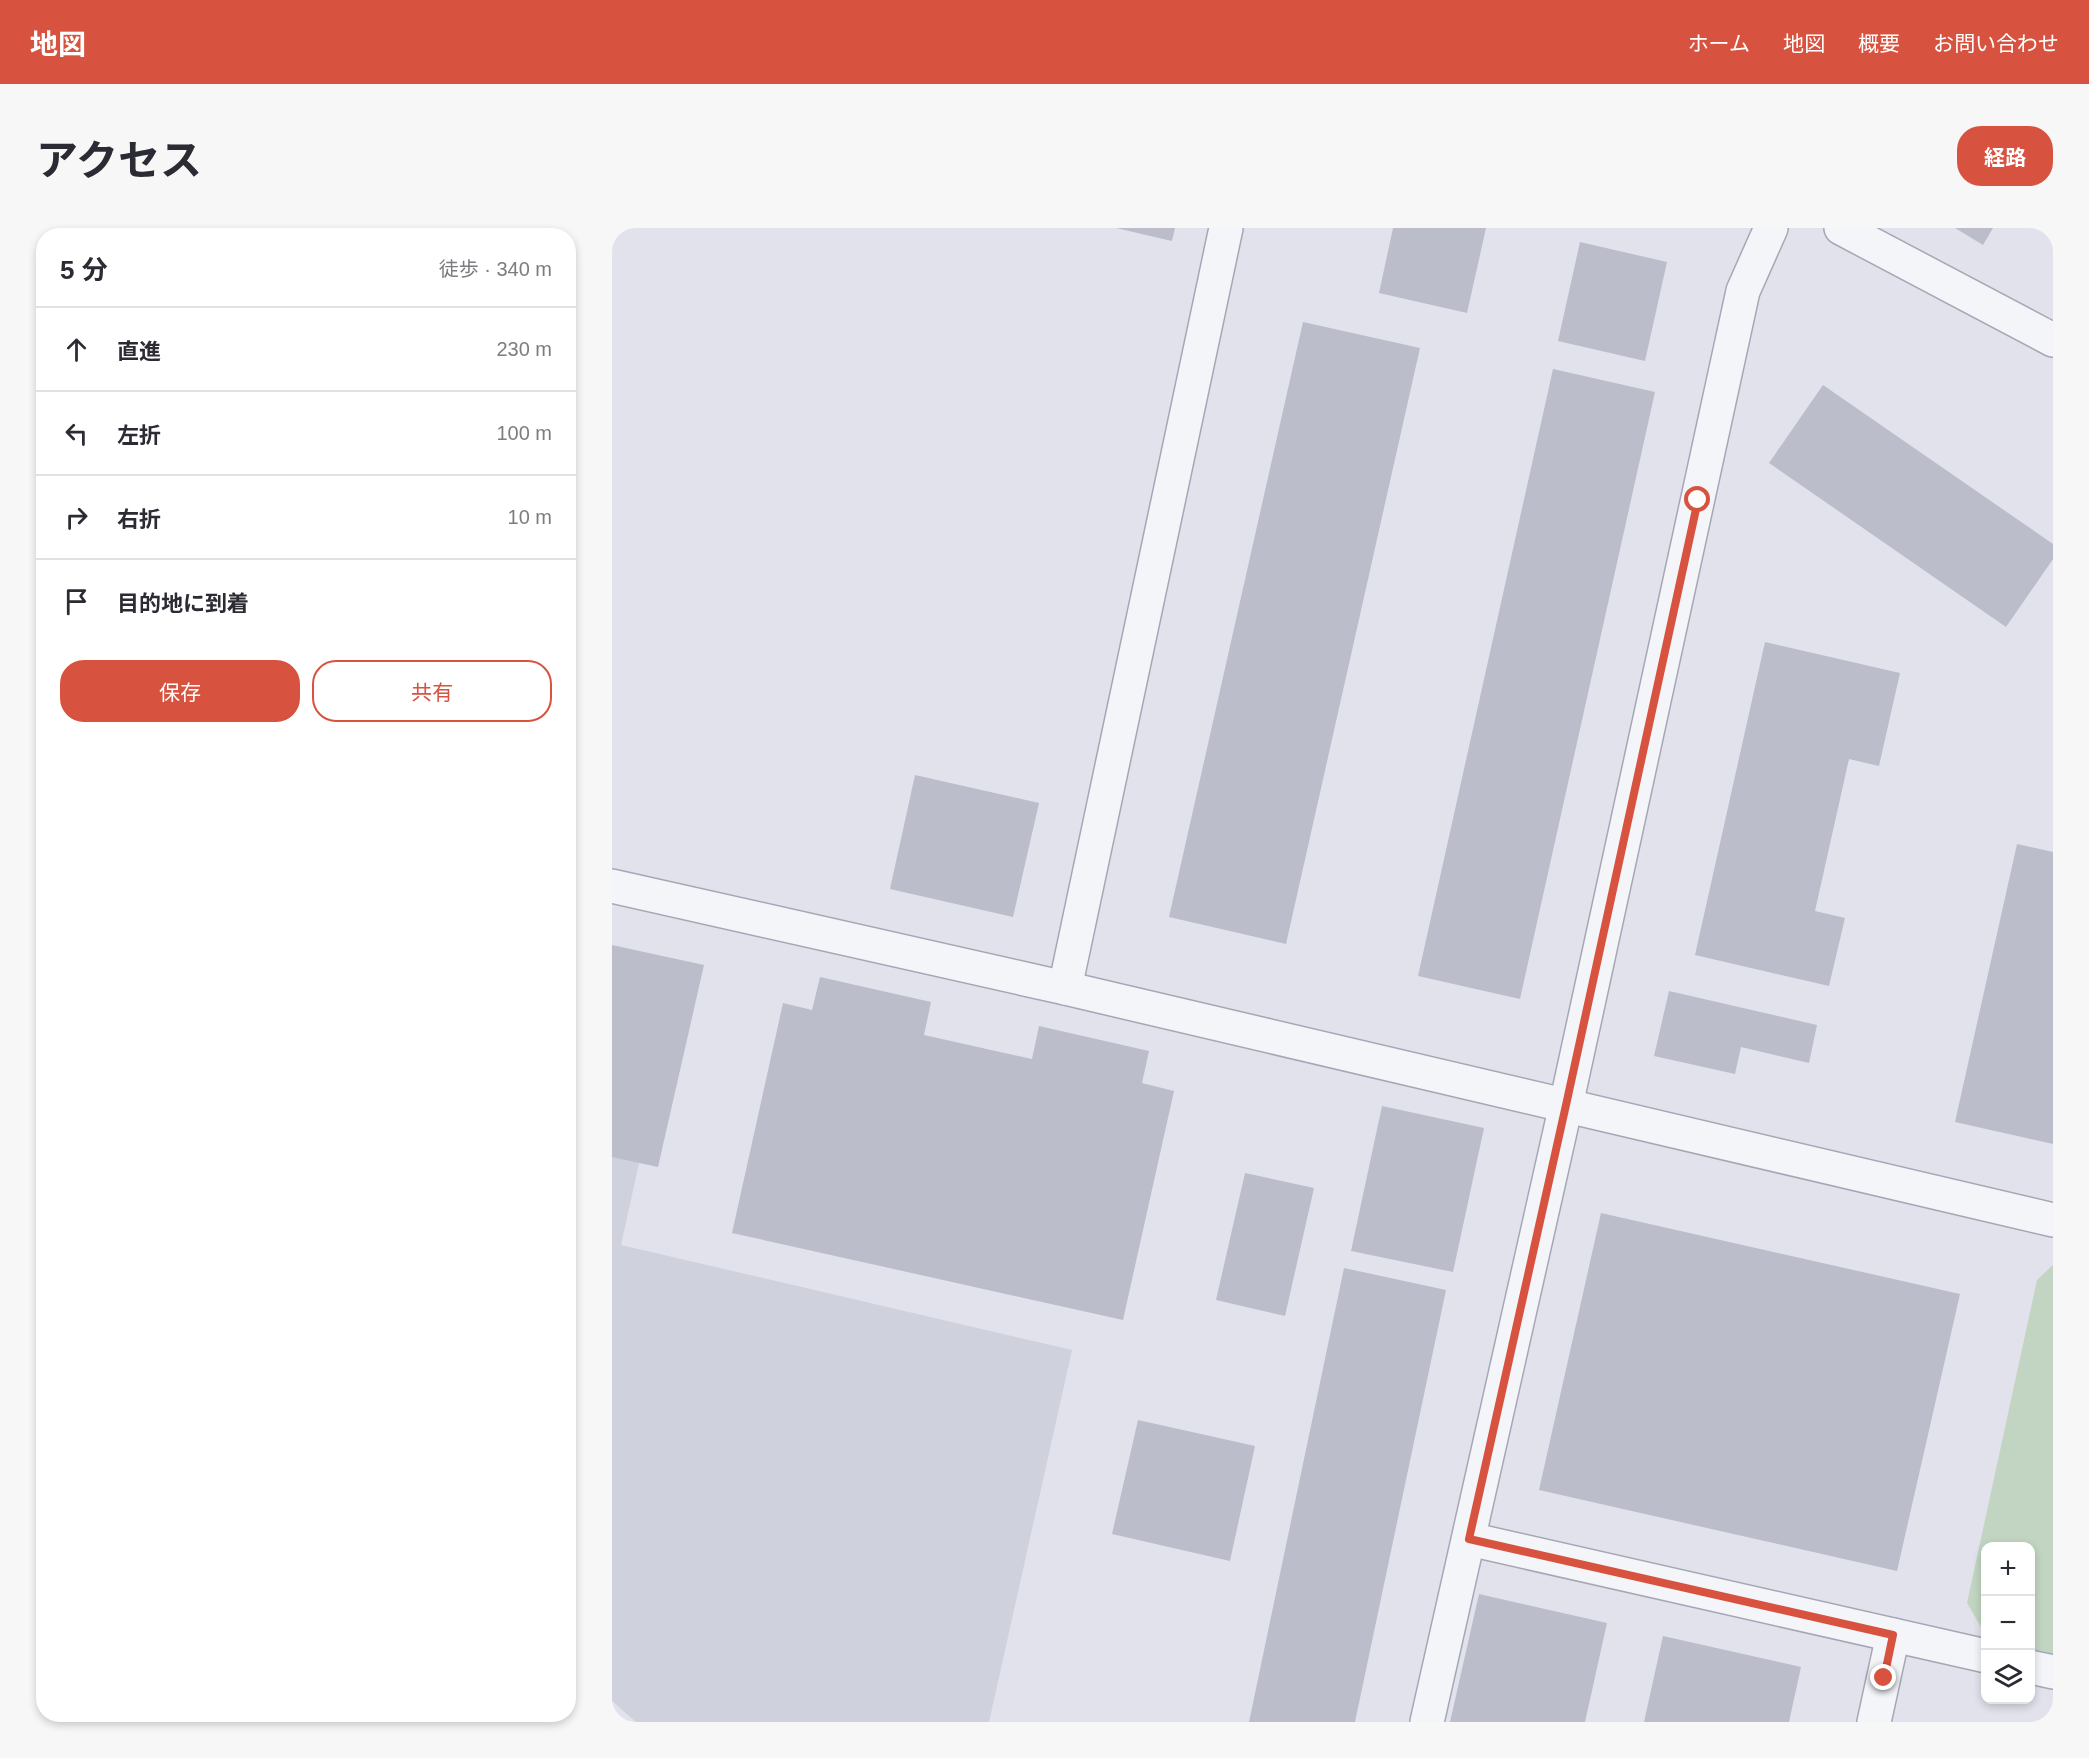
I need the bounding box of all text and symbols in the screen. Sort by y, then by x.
text: 地図 [30,29,86,60]
text: ホーム [1688,32,1750,55]
text: 地図 [1783,32,1825,55]
text: 概要 [1858,32,1900,55]
text: お問い合わせ [1933,32,2059,55]
button: 経路 [1957,126,2053,186]
text: アクセス [36,137,202,184]
text: 5 分 [60,255,108,285]
text: 徒歩 · 340 m [439,258,552,280]
icon: ahead [60,333,93,366]
text: 230 m [496,338,552,360]
text: 直進 [117,339,161,364]
icon: left [60,417,93,450]
text: 100 m [496,422,552,444]
text: 左折 [117,423,161,448]
route start [1684,486,1710,512]
icon: right [60,501,93,534]
text: 10 m [508,506,552,528]
text: 右折 [117,507,161,532]
icon: arrive [60,585,93,618]
text: 目的地に到着 [117,591,249,616]
button: 保存 [60,660,300,722]
button: 共有 [312,660,552,722]
map controls [1981,1542,2035,1704]
button: + [1981,1542,2035,1596]
button: − [1981,1596,2035,1650]
button: layers [1981,1650,2035,1704]
route end [1870,1664,1896,1690]

